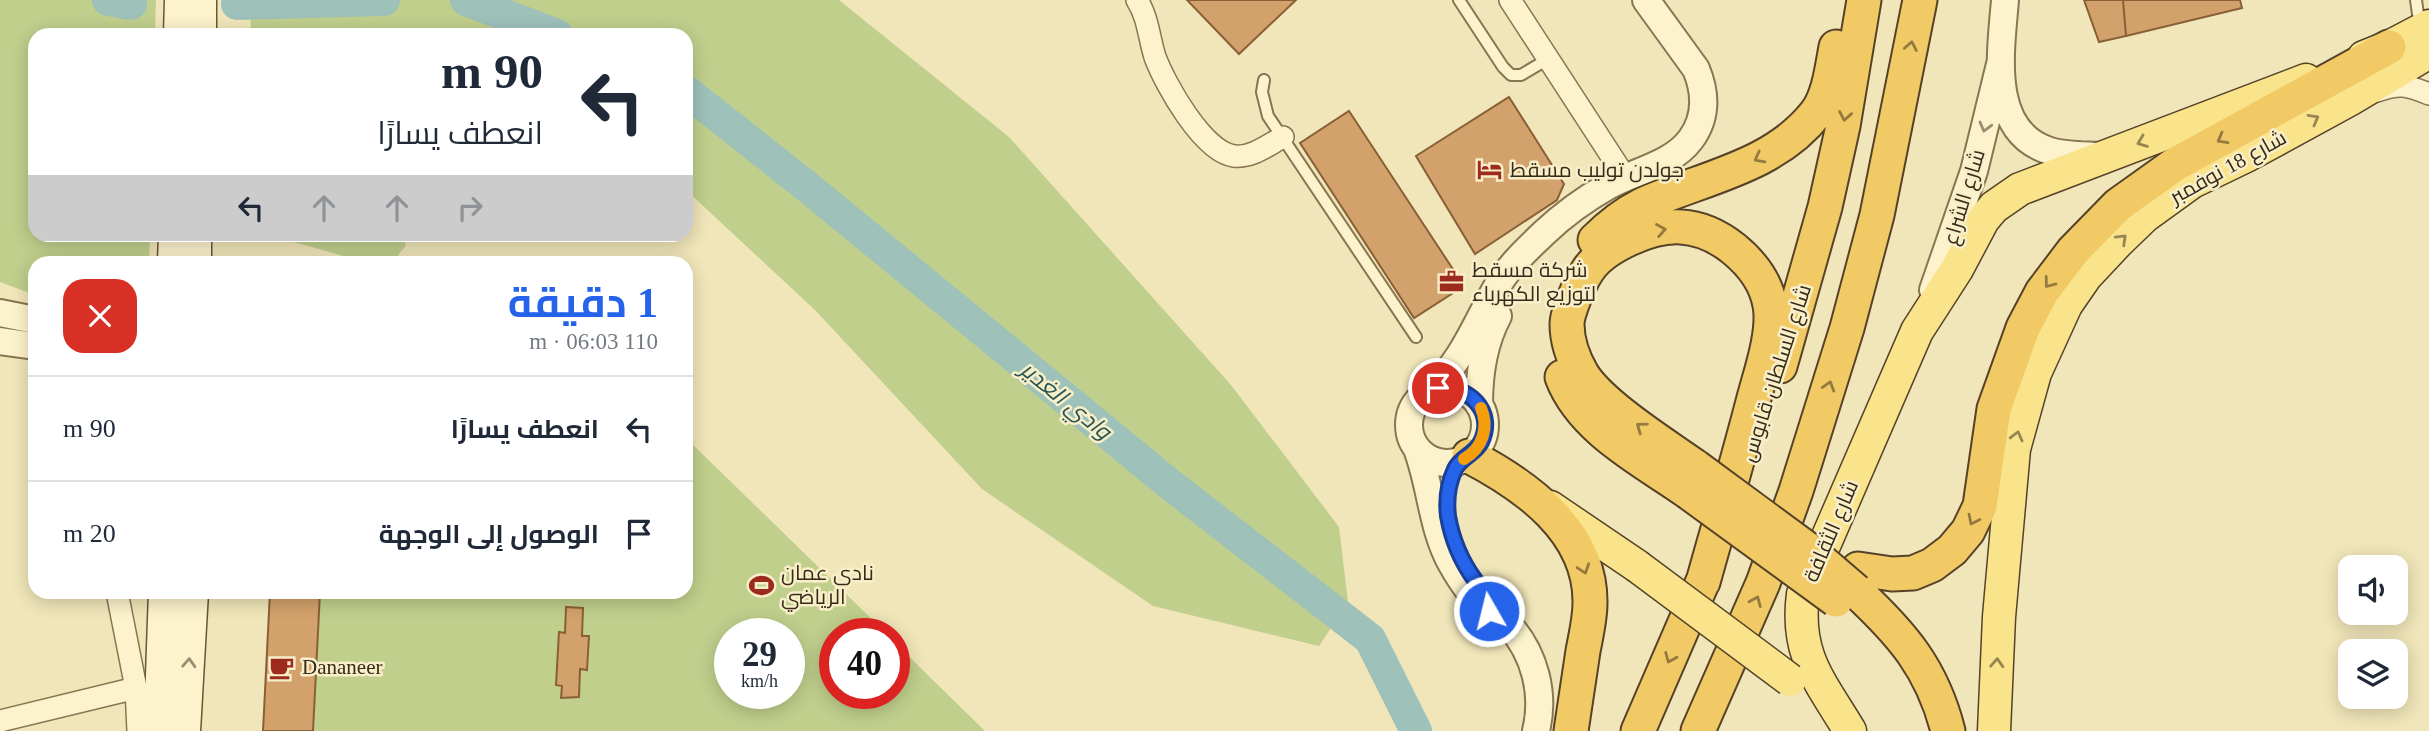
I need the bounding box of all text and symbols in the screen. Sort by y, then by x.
one-way arrow [1903,40,1918,52]
text: 90 m [441,44,543,99]
icon: left [567,56,658,147]
one-way arrow [1838,110,1853,122]
one-way arrow [2306,114,2319,127]
text: انعطف يسارًا [377,115,543,151]
one-way arrow [1979,121,1994,133]
street label: شارع 18 نوفمبر [2165,125,2291,211]
one-way arrow [2217,131,2229,144]
one-way arrow [2137,134,2149,148]
street label: شارع الشراع [1938,146,1992,248]
one-way arrow [1753,150,1766,163]
hotel icon: جولدن توليب مسقط [1476,156,1504,184]
place label: جولدن توليب مسقط [1510,158,1684,183]
icon: left [232,189,270,227]
icon: ahead [305,189,343,227]
icon: ahead [378,189,416,227]
icon: right [451,189,489,227]
one-way arrow [1655,223,1667,238]
one-way arrow [2113,234,2126,247]
place label: شركة مسقط لتوزيع الكهرباء [1472,258,1596,308]
office icon: شركة مسقط لتوزيع الكهرباء [1438,268,1466,296]
one-way arrow [2045,275,2057,288]
button: close [63,279,137,353]
text: 1 دقيقة [508,280,658,326]
street label: شارع السلطان قابوس [1736,281,1818,465]
text: 110 m · 06:03 [529,329,658,354]
water label: وادي الغدير [1010,355,1117,449]
pin [1408,358,1468,418]
icon: arrive [1419,369,1457,407]
one-way arrow [1820,380,1835,392]
icon: left [620,410,658,448]
text: 90 m [63,414,116,443]
text: انعطف يسارًا [451,415,599,444]
one-way arrow [1636,423,1649,435]
one-way arrow [2009,431,2023,443]
street label: شارع الثقافة [1799,477,1865,586]
one-way arrow [1968,513,1982,525]
icon: arrive [620,515,658,553]
text: 20 m [63,519,116,548]
text: الوصول إلى الوجهة [379,520,599,549]
map controls [2338,555,2408,709]
button: sound [2338,555,2408,625]
place label: نادي عمان الرياضي [781,561,874,612]
one-way arrow [1576,563,1590,575]
sports icon: نادي عمان الرياضي [747,571,775,599]
position arrow [1452,574,1526,648]
one-way arrow [1747,596,1761,608]
speed limit sign: 40 [819,618,910,709]
text: 29 [742,635,777,674]
button: layers [2338,639,2408,709]
one-way arrow [1665,651,1679,663]
cafe icon: Dananeer [268,653,296,681]
place label: Dananeer [302,655,382,679]
one-way arrow [181,657,196,668]
one-way arrow [1989,657,2004,668]
text: km/h [741,671,778,691]

